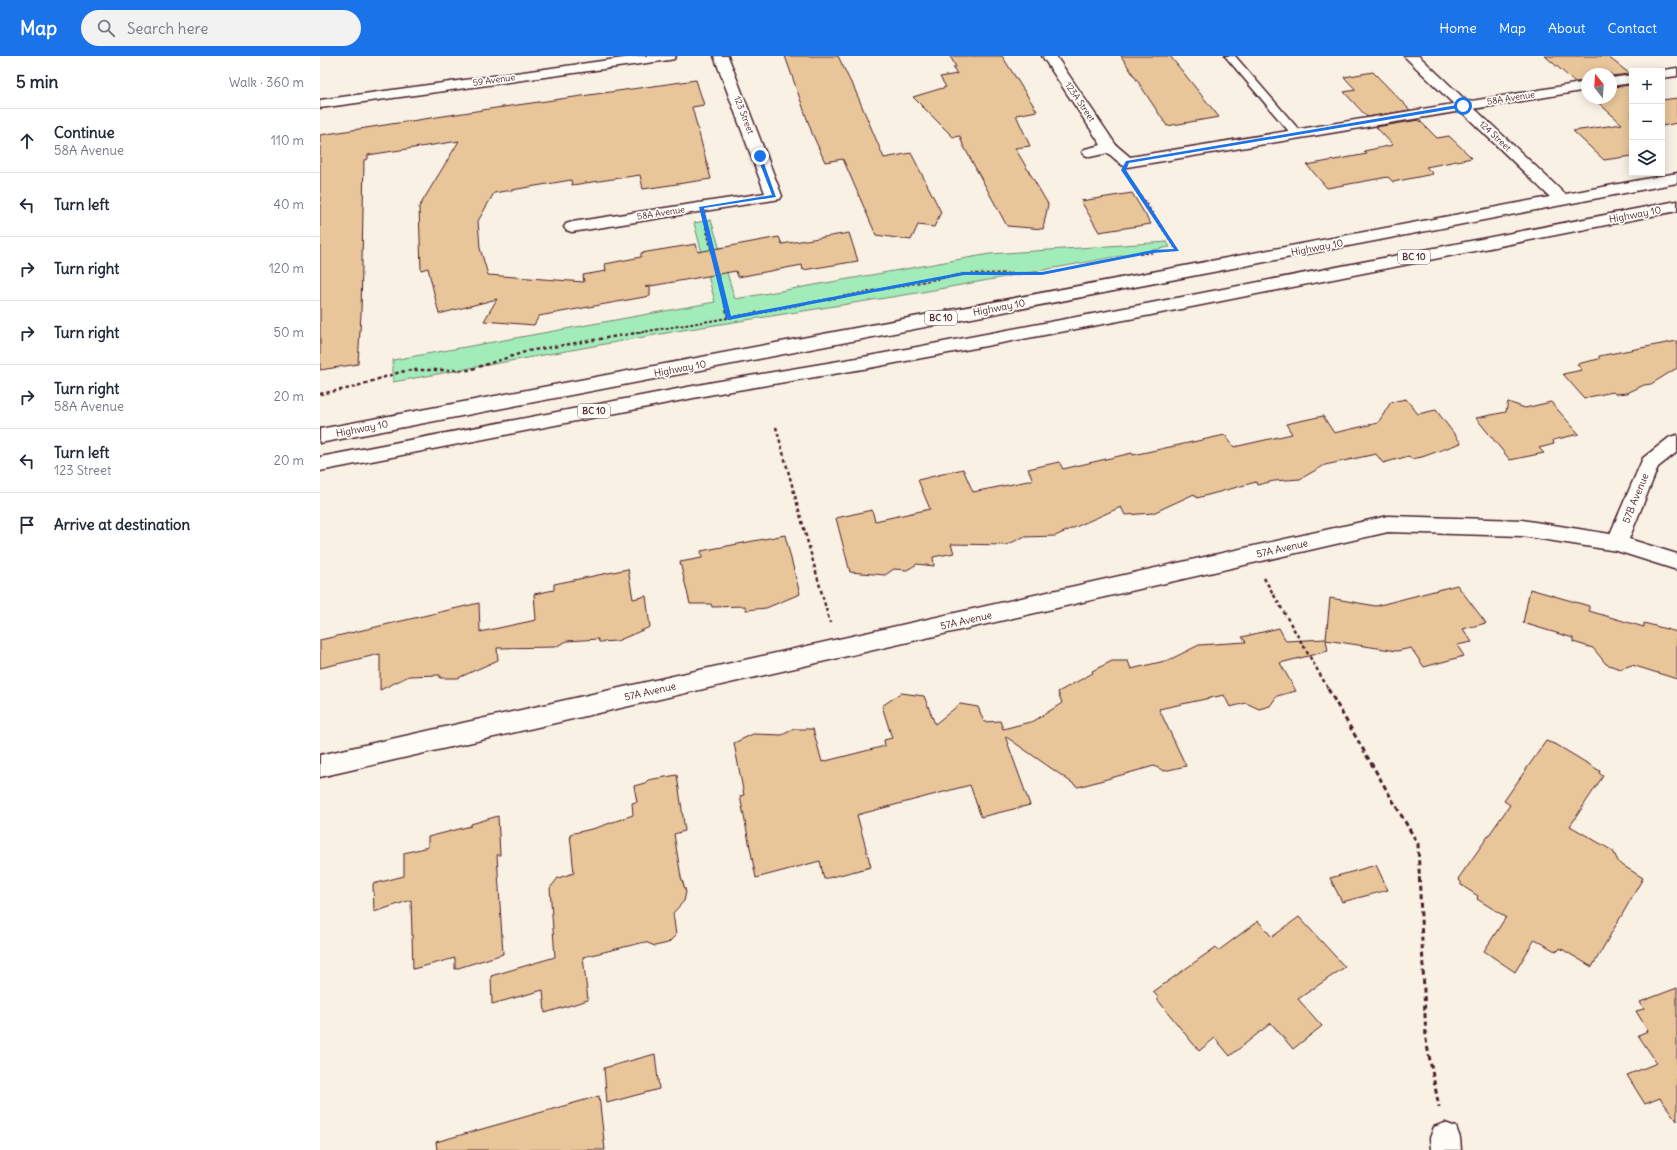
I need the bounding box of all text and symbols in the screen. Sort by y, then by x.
search box [81,10,361,46]
text: Map [20,16,57,40]
icon: search [95,17,117,39]
text: Search here [127,19,208,38]
text: Home [1439,19,1477,37]
text: Map [1499,19,1526,37]
text: About [1548,19,1586,37]
text: Contact [1608,19,1657,37]
north arrow [1581,68,1617,104]
map controls [1629,68,1665,176]
button: + [1629,68,1665,104]
text: 5 min [16,71,58,93]
street label: 59 Avenue [472,71,516,88]
text: Walk · 360 m [229,74,304,91]
street label: 123A Street [1063,80,1098,124]
street label: 58A Avenue [1486,88,1536,107]
street label: 123 Street [732,94,757,135]
route start [1454,97,1472,115]
button: − [1629,104,1665,140]
street label: 124 Street [1477,118,1514,153]
text: Continue [54,123,115,142]
icon: ahead [16,130,38,152]
text: 110 m [271,132,304,149]
button: layers [1629,140,1665,176]
text: 58A Avenue [54,142,124,159]
route end [751,147,769,165]
icon: left [16,194,38,216]
text: Turn left [54,195,109,214]
text: 40 m [273,196,304,213]
street label: 58A Avenue [636,203,686,222]
street label: Highway 10 [1608,203,1662,226]
street label: Highway 10 [1290,236,1344,259]
road number: BC 10 [1398,250,1430,264]
icon: right [16,258,38,280]
text: Turn right [54,259,119,278]
text: 120 m [269,260,304,277]
street label: Highway 10 [972,296,1026,319]
road number: BC 10 [925,311,957,325]
icon: right [16,322,38,344]
text: Turn right [54,323,119,342]
text: 50 m [273,324,304,341]
street label: Highway 10 [653,357,707,380]
text: Turn right [54,379,119,398]
icon: right [16,386,38,408]
text: 20 m [274,388,304,405]
text: 58A Avenue [54,398,124,415]
road number: BC 10 [578,404,610,418]
street label: Highway 10 [335,417,389,440]
text: Turn left [54,443,109,462]
icon: left [16,450,38,472]
text: 20 m [274,452,304,469]
text: 123 Street [54,462,111,479]
street label: 57B Avenue [1619,471,1651,525]
icon: arrive [16,514,38,536]
text: Arrive at destination [54,515,190,534]
street label: 57A Avenue [1255,536,1309,561]
street label: 57A Avenue [939,608,993,633]
street label: 57A Avenue [623,679,677,704]

